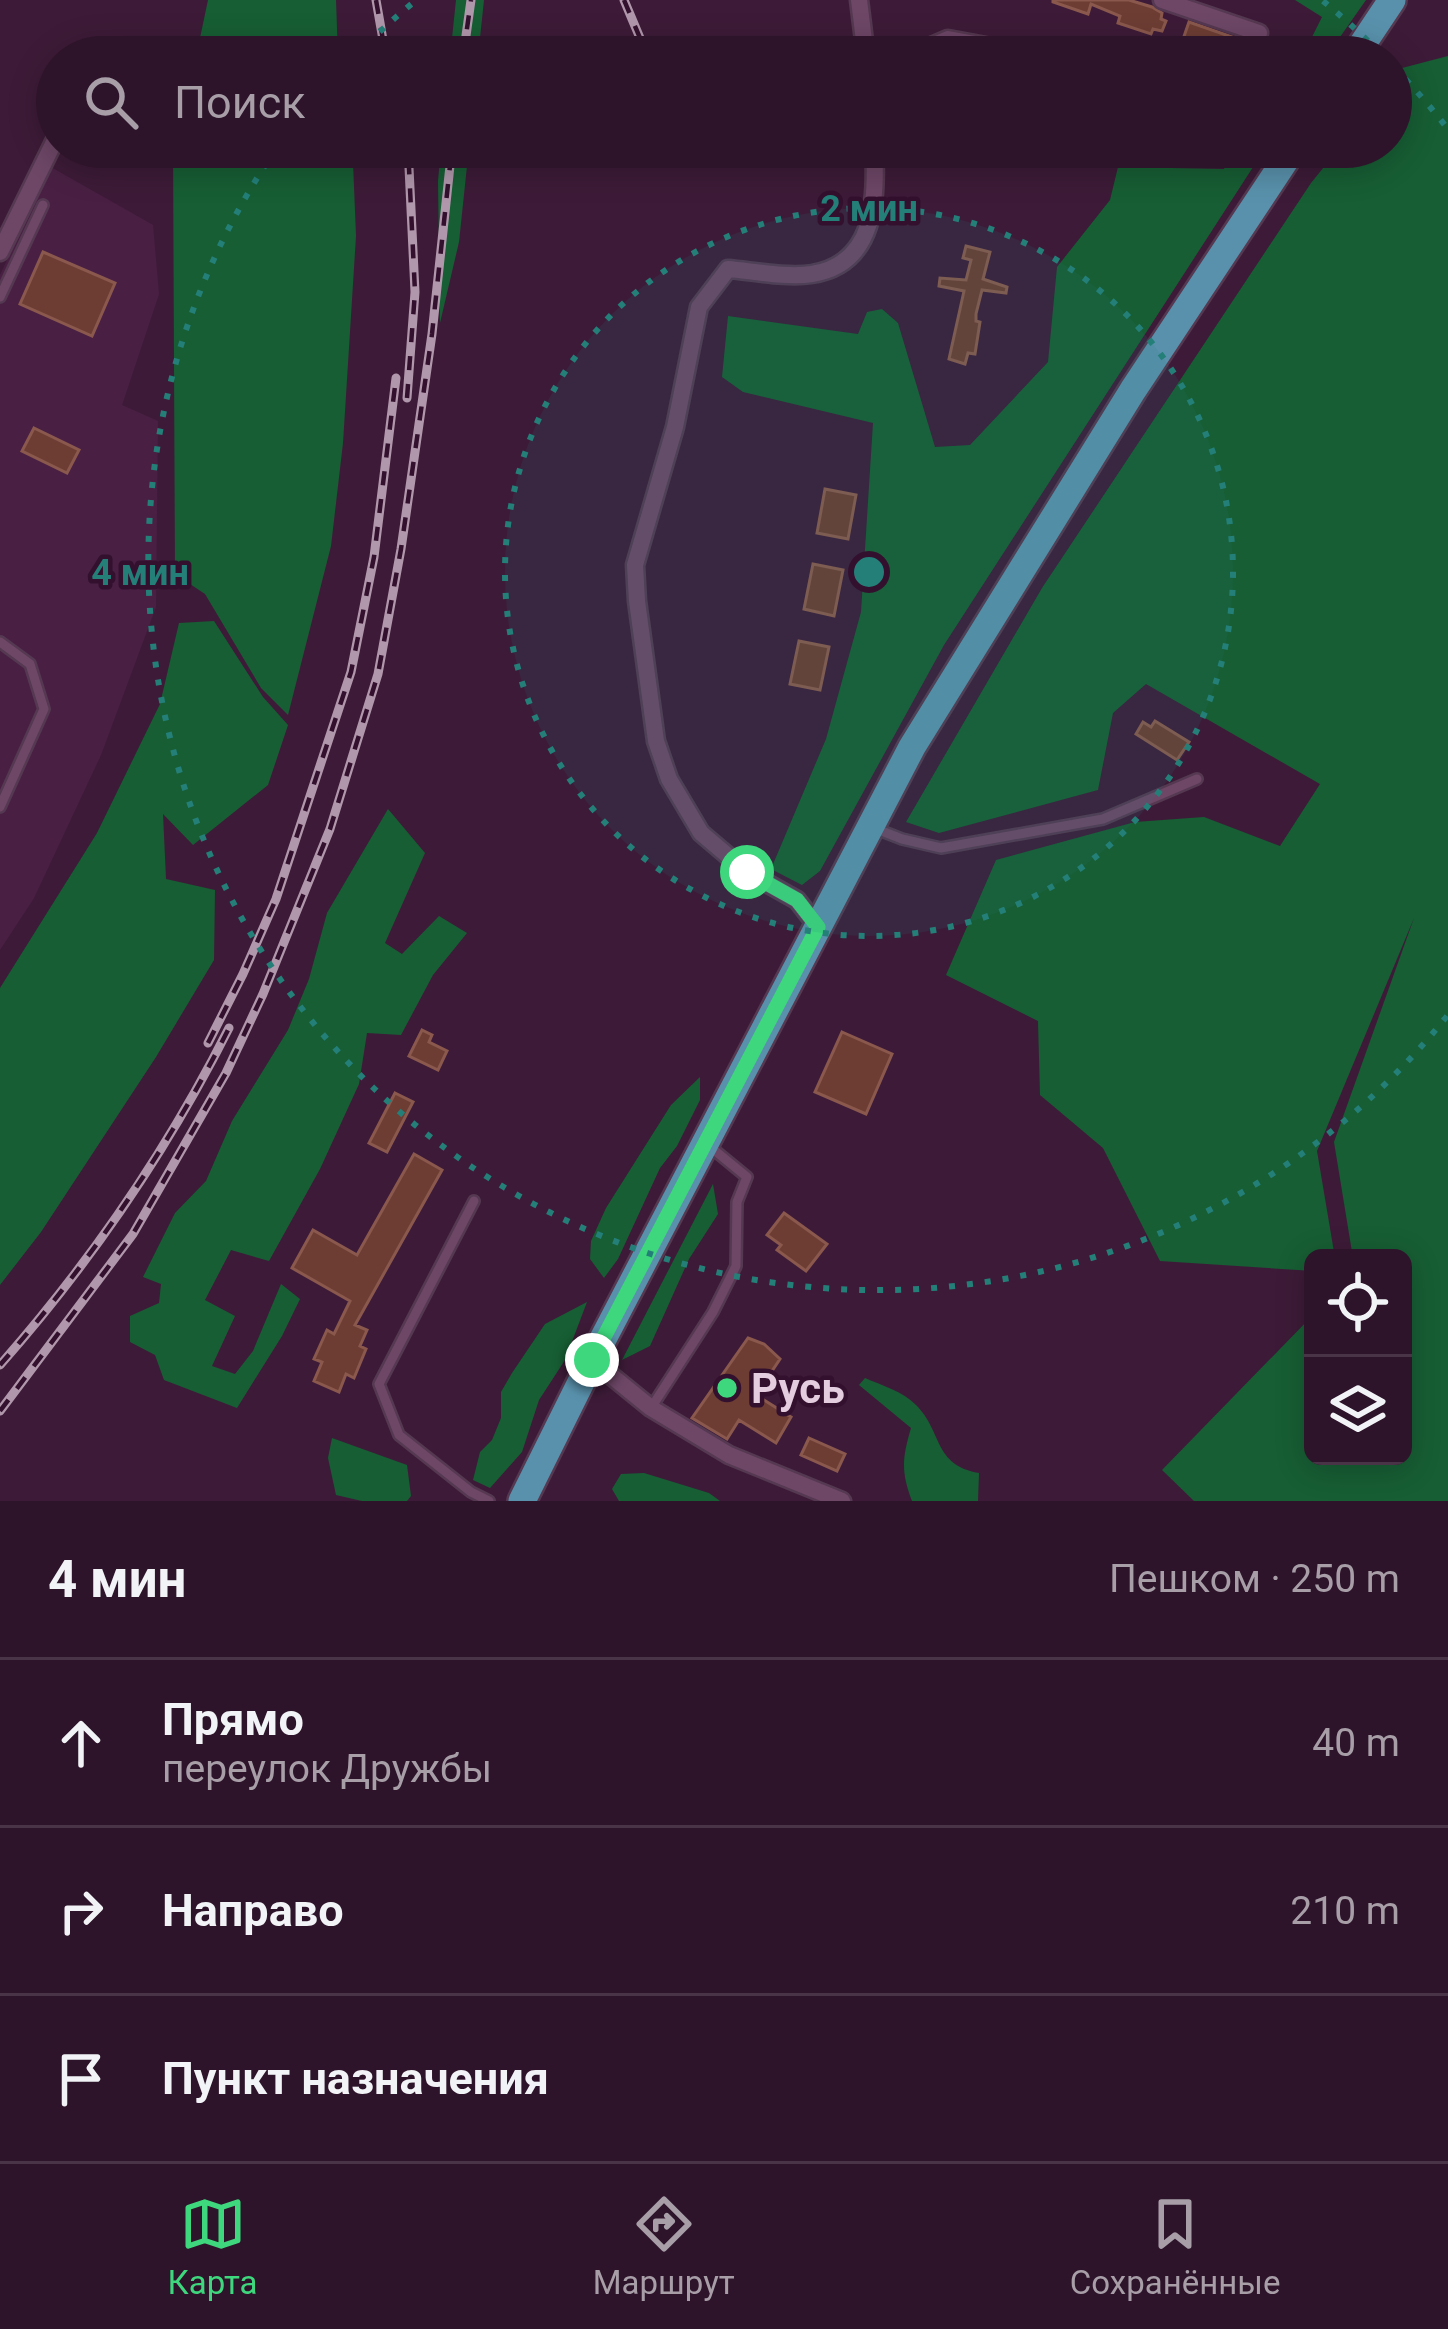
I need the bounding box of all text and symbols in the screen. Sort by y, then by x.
search box [36,36,1412,168]
icon: search [78,69,144,135]
text: Поиск [174,76,306,129]
text: 2 мин [820,188,918,230]
centre of rings [848,551,890,593]
text: 4 мин [91,552,189,594]
route start [720,845,774,899]
map controls [1304,1249,1412,1465]
button: locate [1304,1249,1412,1357]
route end [565,1333,619,1387]
button: layers [1304,1357,1412,1465]
place label: Русь [751,1364,845,1413]
marker: Русь [714,1375,740,1401]
text: 4 мин [48,1550,186,1609]
text: Пешком · 250 m [1109,1556,1400,1602]
text: Прямо [162,1693,304,1746]
icon: ahead [48,1710,114,1776]
text: 40 m [1312,1720,1400,1766]
text: переулок Дружбы [162,1746,492,1792]
icon: right [48,1878,114,1944]
text: Направо [162,1884,344,1937]
text: 210 m [1290,1888,1400,1934]
icon: arrive [48,2046,114,2112]
text: Пункт назначения [162,2052,549,2105]
tab: Карта [168,2191,258,2302]
tab: Маршрут [593,2191,735,2302]
tab: Сохранённые [1070,2191,1280,2302]

